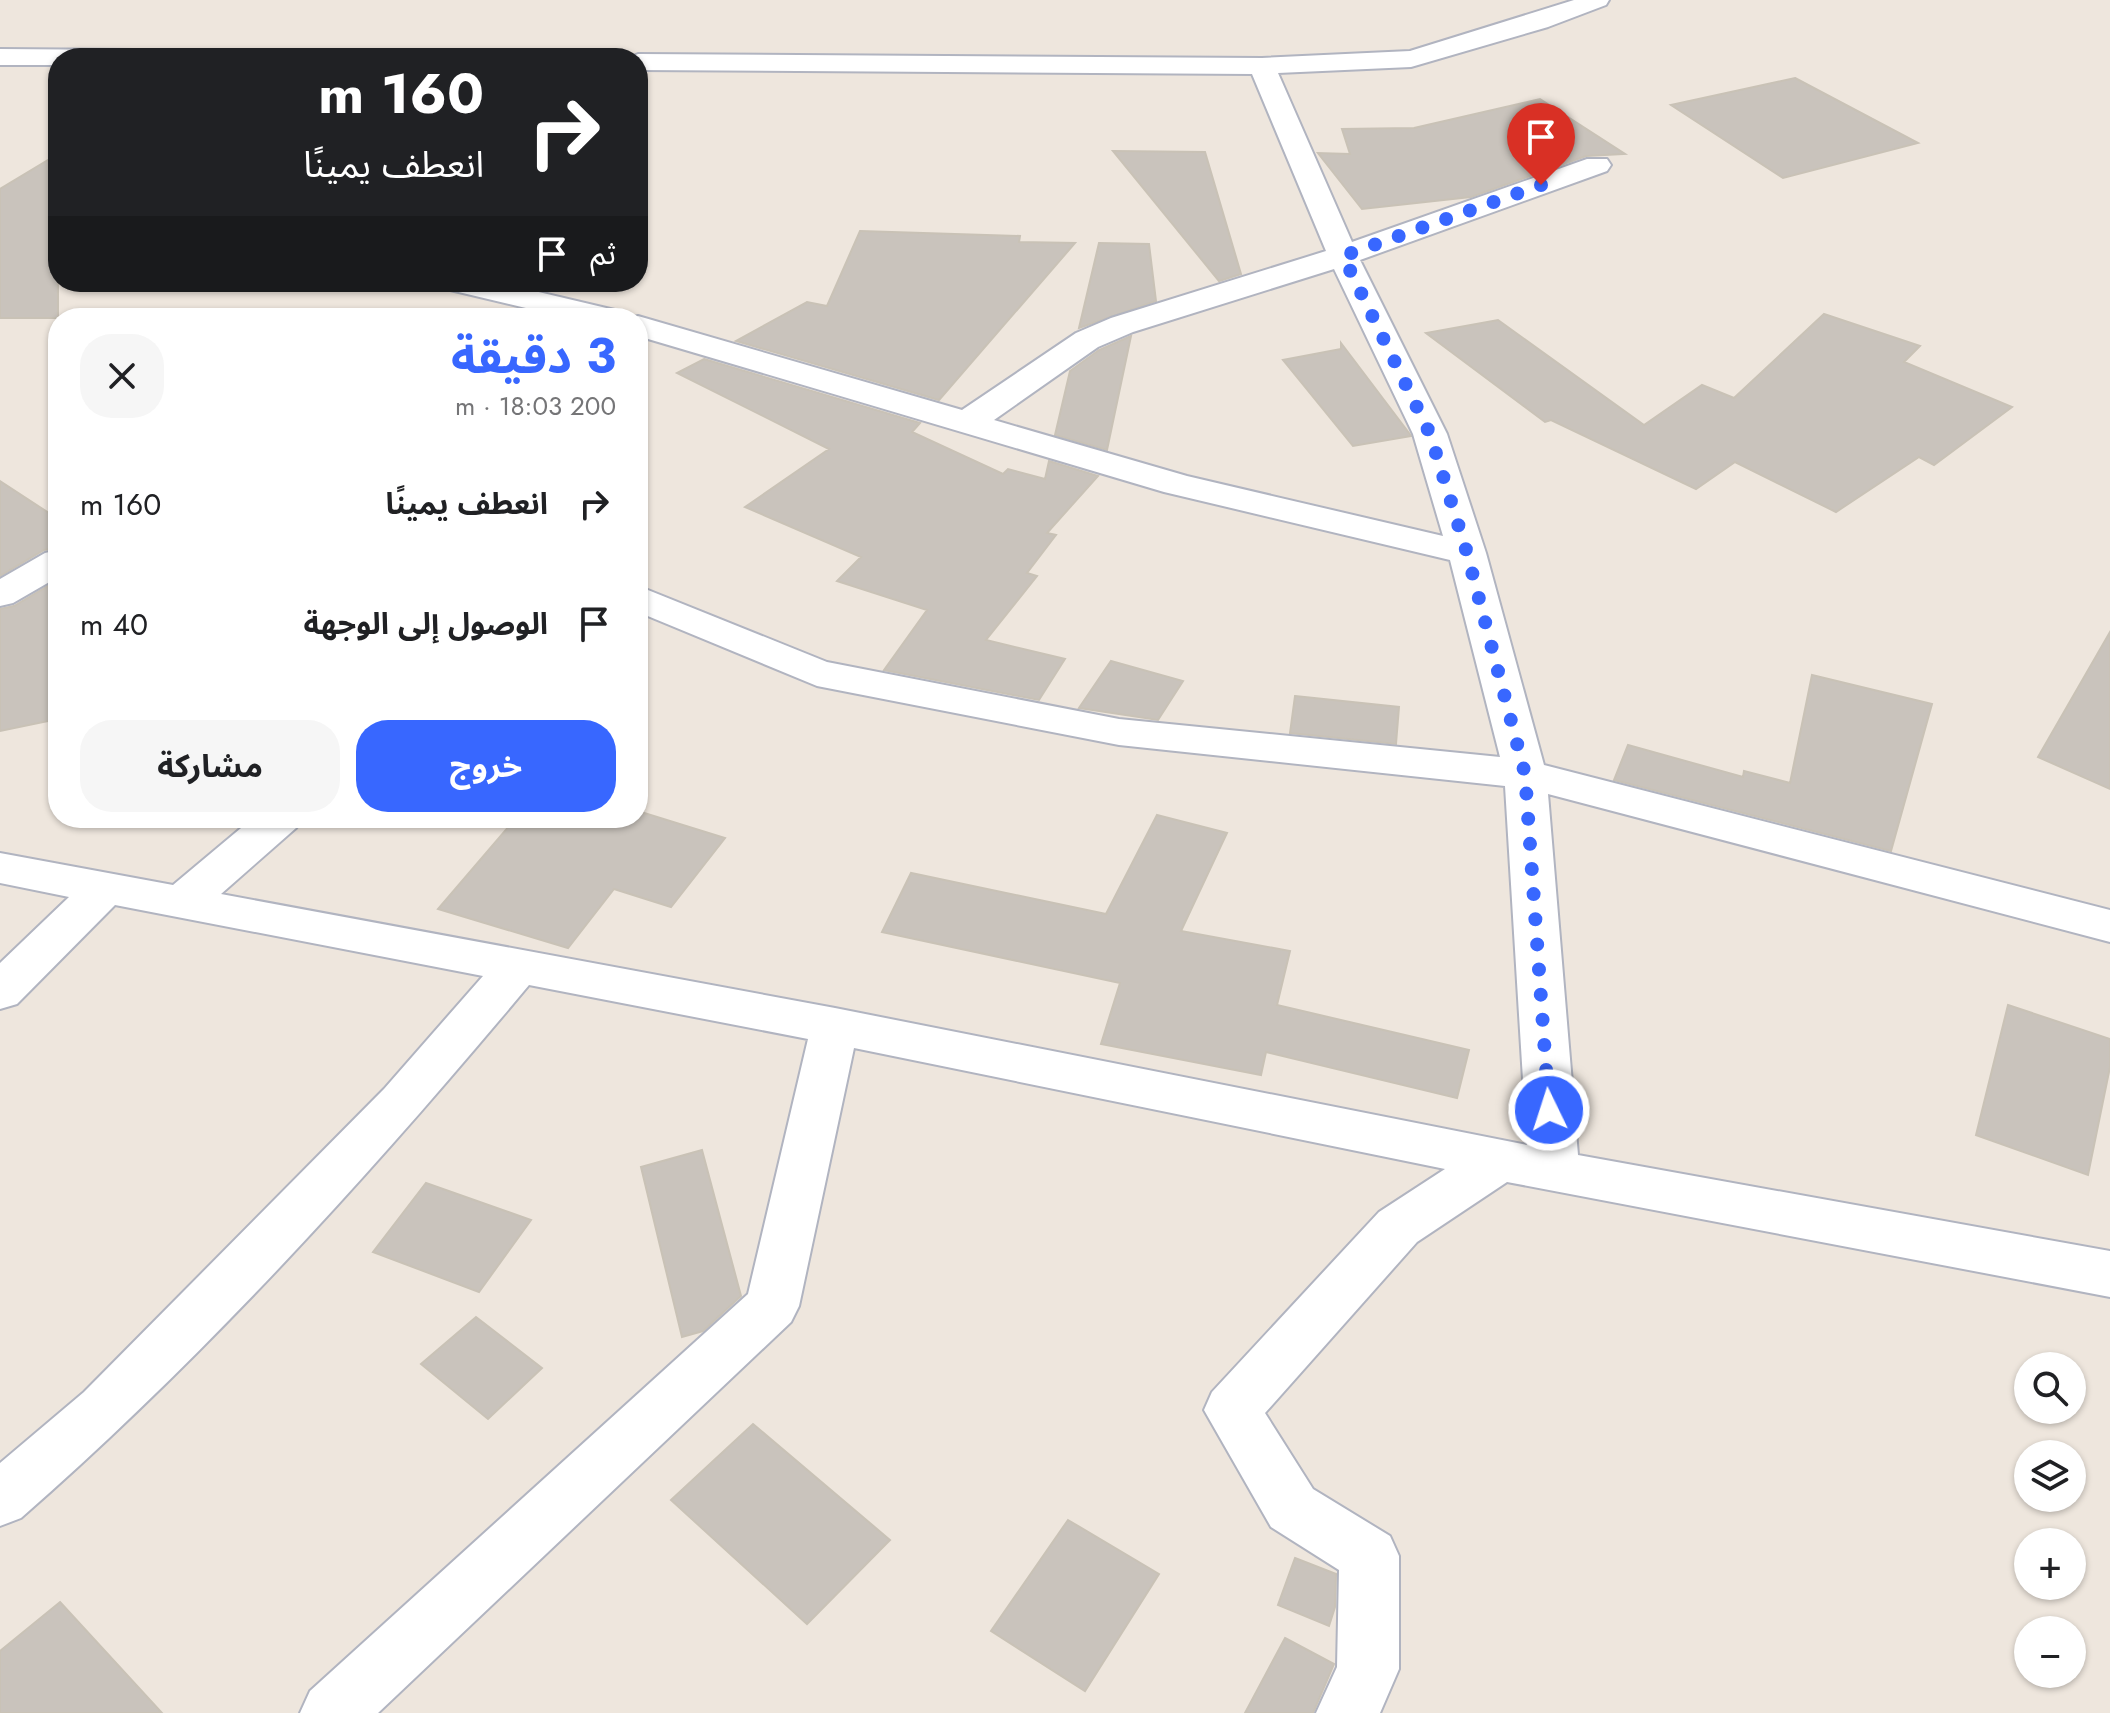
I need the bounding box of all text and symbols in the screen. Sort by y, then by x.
text: 160 m [318,53,484,134]
icon: right [512,80,616,184]
pin [1507,103,1575,185]
icon: arrive [1519,115,1563,159]
text: انعطف يمينًا [303,138,484,190]
icon: arrive [530,232,574,276]
text: ثم [590,232,616,275]
text: 3 دقيقة [451,322,616,391]
button: close [80,334,164,418]
text: 200 m · 18:03 [455,387,616,425]
text: انعطف يمينًا [386,482,548,525]
icon: right [572,482,616,526]
text: 160 m [80,483,161,526]
text: الوصول إلى الوجهة [303,602,548,645]
icon: arrive [572,602,616,646]
text: 40 m [80,603,148,646]
button: مشاركة [80,720,340,812]
button: خروج [356,720,616,812]
position arrow [1507,1068,1591,1152]
map controls [2014,1352,2086,1688]
button: search [2014,1352,2086,1424]
button: layers [2014,1440,2086,1512]
button: + [2014,1528,2086,1600]
button: − [2014,1616,2086,1688]

